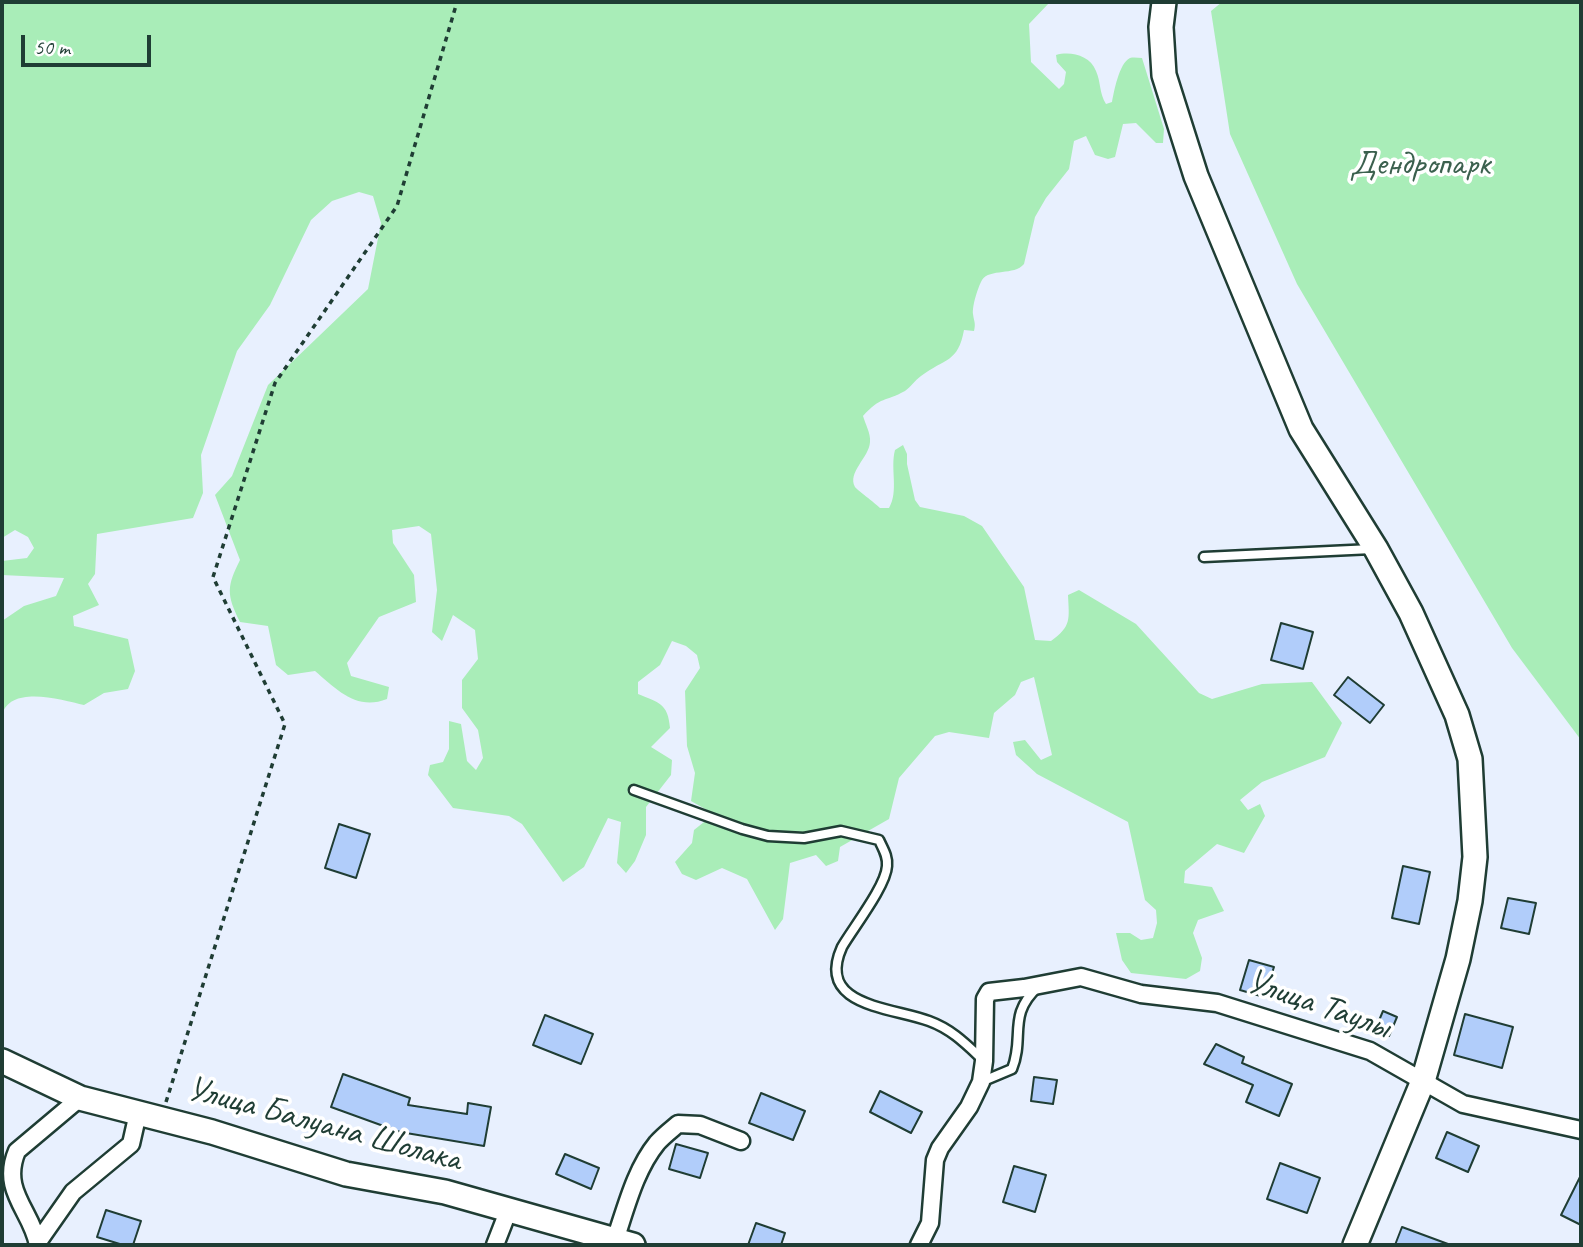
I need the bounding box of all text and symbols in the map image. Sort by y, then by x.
scale bar [24,21,154,65]
text: 50 m [34,34,70,60]
park label: Дендропарк [1350,144,1490,186]
street label: Улица Таулы [1241,961,1395,1049]
street label: Улица Балуана Шолака [182,1068,466,1182]

